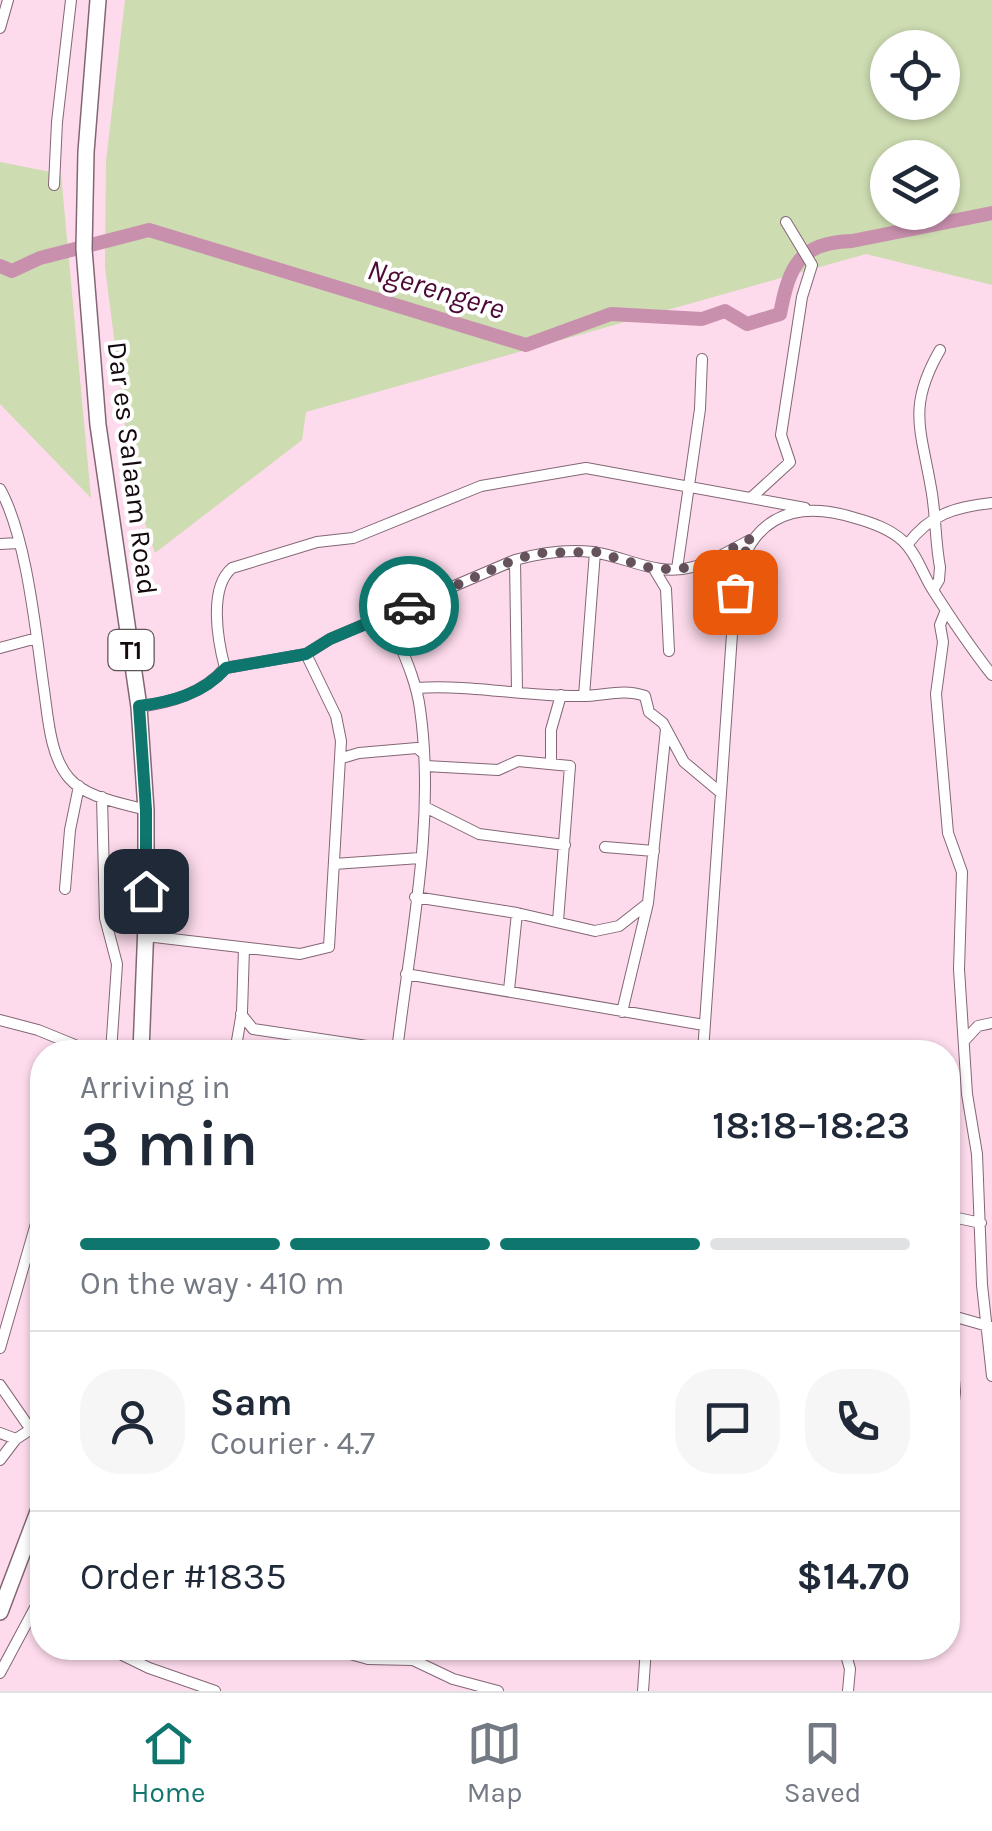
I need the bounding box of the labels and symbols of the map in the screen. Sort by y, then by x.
water label: Ngerengere [363,251,509,327]
street label: Dar es Salaam Road [101,340,164,596]
pin [693,550,778,635]
courier [359,556,459,656]
road number: T1 [108,630,154,670]
pin [104,849,189,934]

